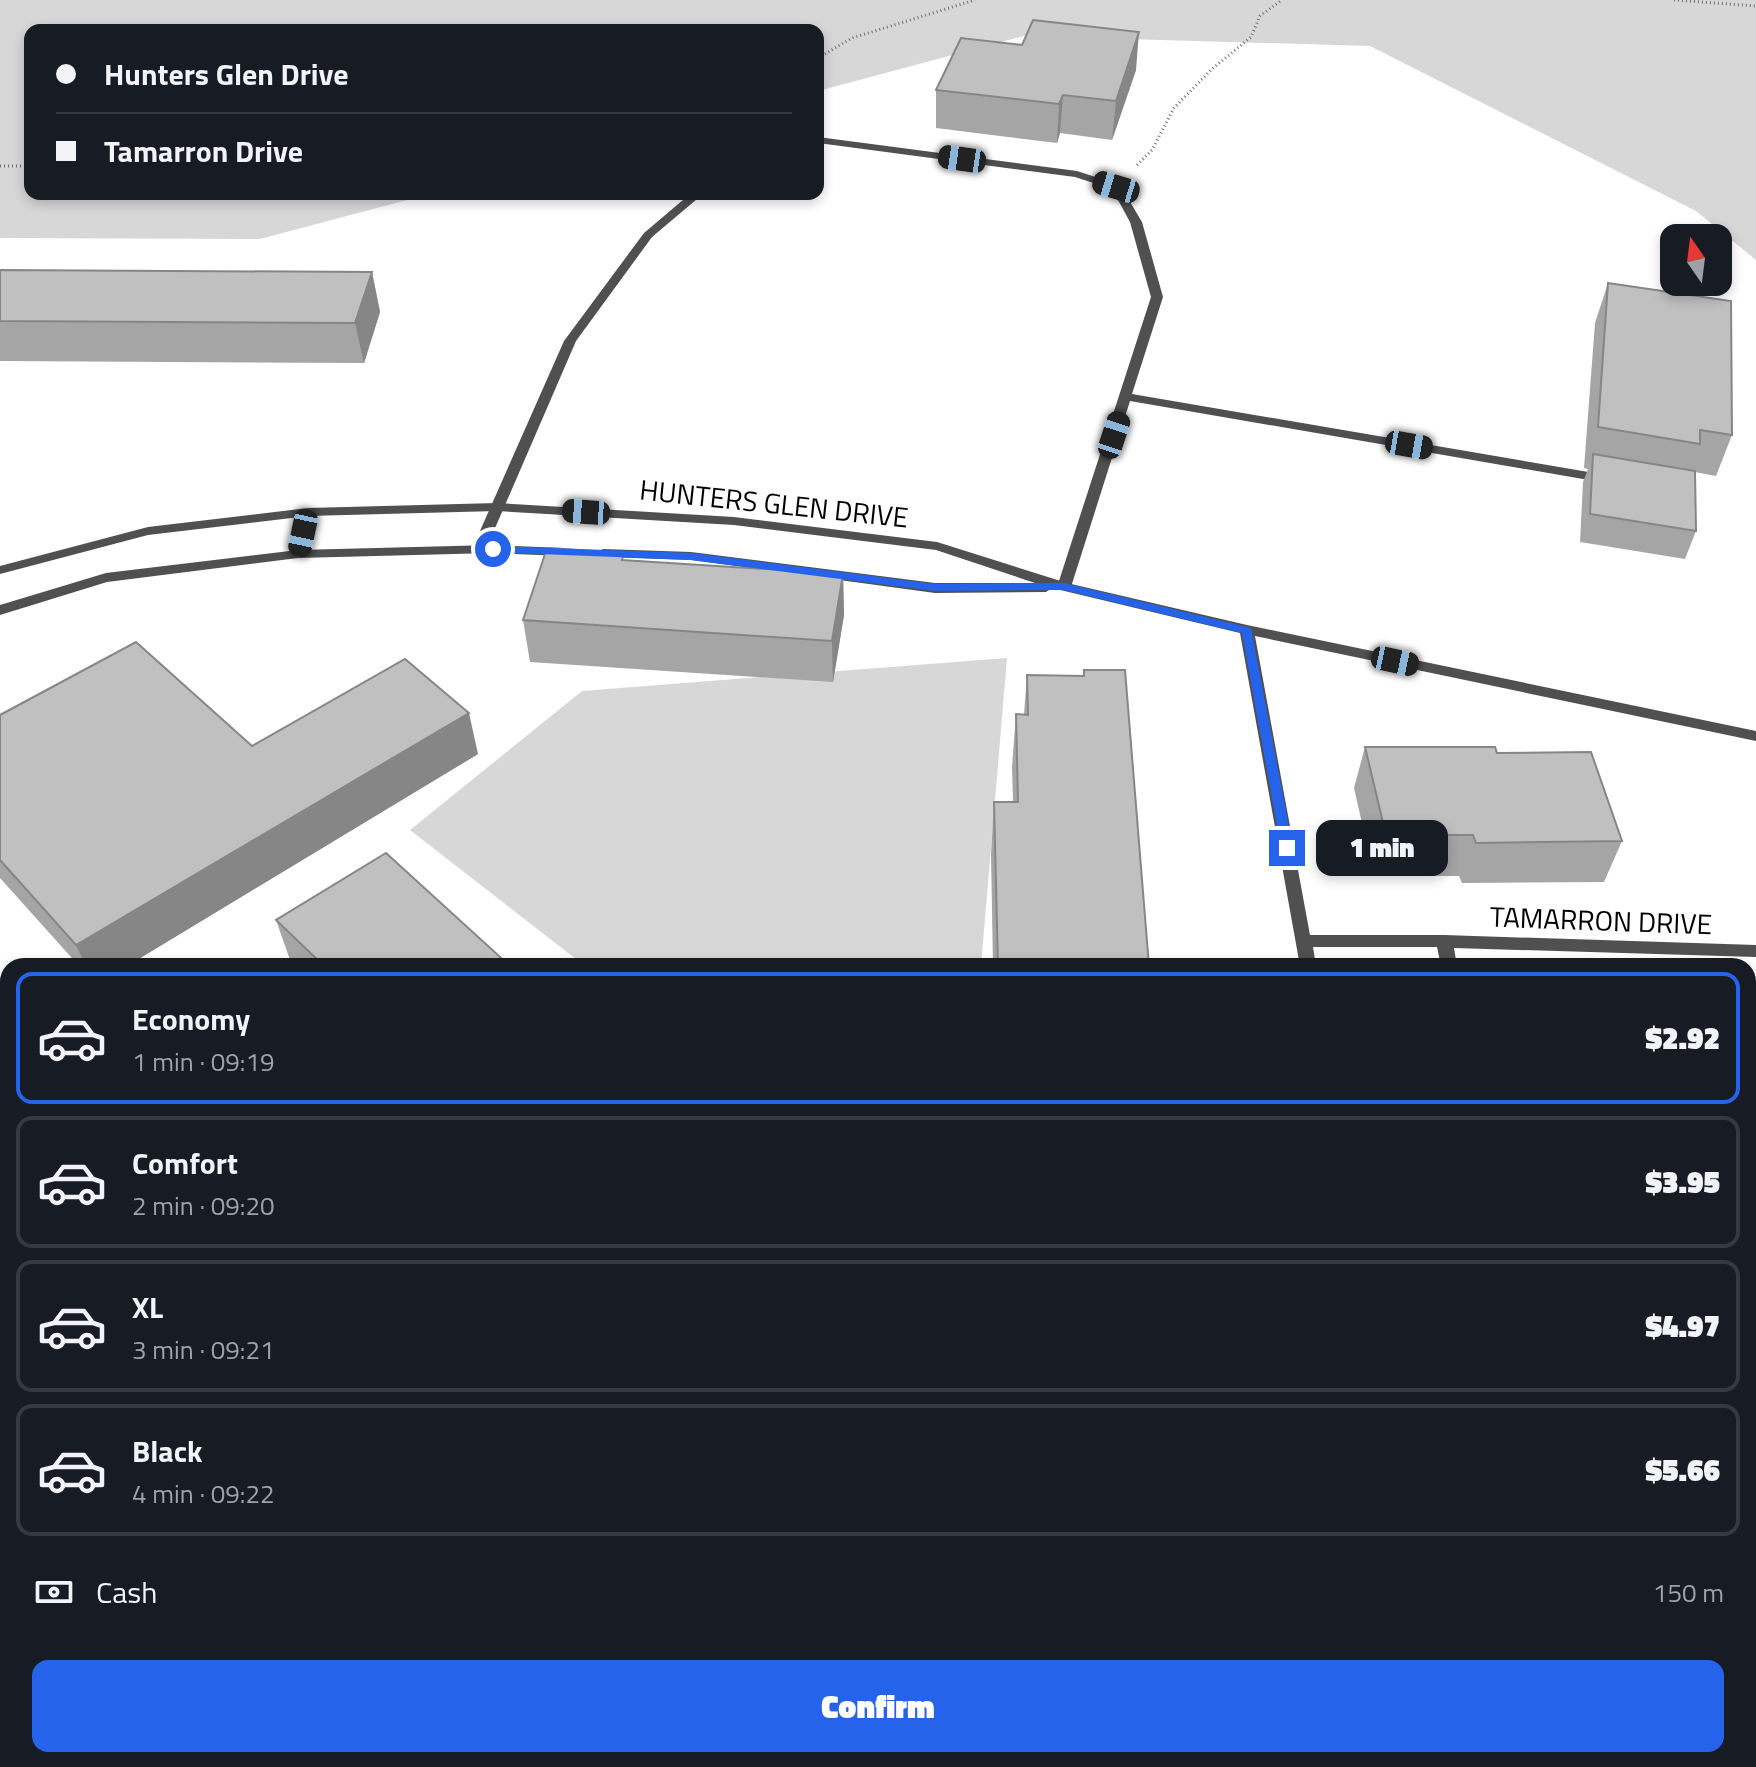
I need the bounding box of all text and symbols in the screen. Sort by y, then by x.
text: Hunters Glen Drive [104,51,349,97]
text: Tamarron Drive [104,128,303,174]
car [937,144,987,174]
car [1090,169,1142,205]
north arrow [1660,224,1732,296]
map controls [1660,224,1732,296]
car [1095,408,1133,462]
car [1383,429,1435,461]
street label: HUNTERS GLEN DRIVE [638,468,910,538]
car [561,498,611,526]
car [286,507,320,559]
route start [475,531,511,567]
car [1369,644,1421,678]
callout: 1 min [1315,820,1447,876]
text: 1 min [1350,828,1414,867]
route end [1269,830,1305,866]
street label: TAMARRON DRIVE [1489,895,1713,945]
text: Economy [132,996,250,1042]
icon: car [36,1002,108,1074]
text: $2.92 [1646,1015,1720,1061]
text: 1 min · 09:19 [132,1042,275,1081]
text: Comfort [132,1140,238,1186]
icon: car [36,1146,108,1218]
text: $3.95 [1646,1159,1720,1205]
text: 2 min · 09:20 [132,1186,275,1225]
text: XL [132,1284,163,1330]
icon: car [36,1290,108,1362]
text: $4.97 [1646,1303,1720,1349]
text: 3 min · 09:21 [132,1330,275,1369]
text: Black [132,1428,203,1474]
icon: car [36,1434,108,1506]
text: $5.66 [1646,1447,1720,1493]
text: 4 min · 09:22 [132,1474,275,1513]
text: Cash [96,1569,157,1615]
icon: cash [32,1570,76,1614]
text: 150 m [1653,1573,1724,1612]
button: Confirm [32,1660,1724,1752]

